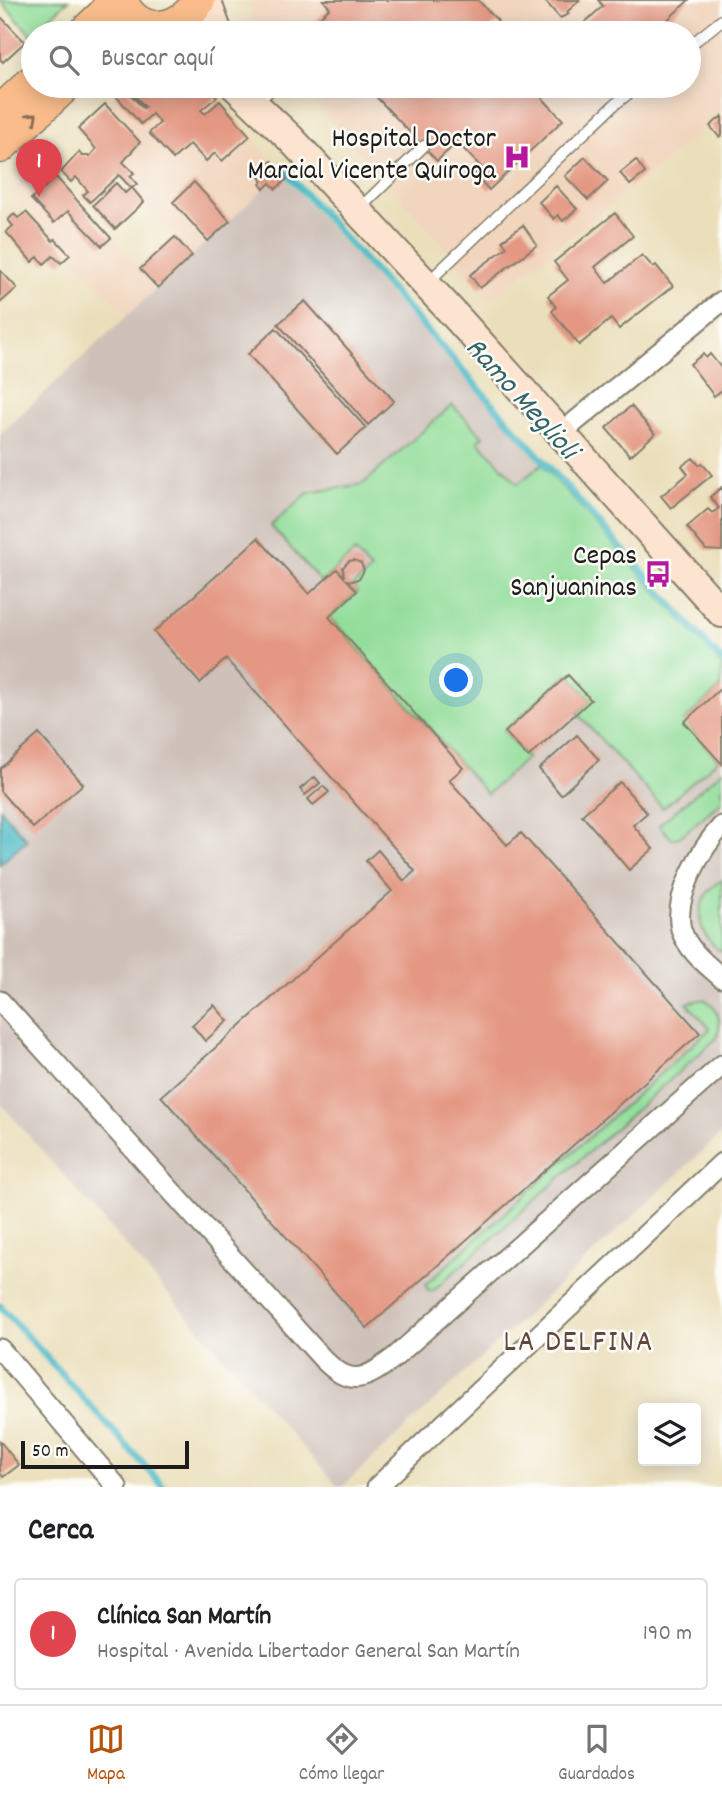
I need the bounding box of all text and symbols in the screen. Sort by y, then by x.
search box [21,21,701,98]
icon: search [45,41,83,79]
text: Buscar aquí [101,41,213,78]
one-way arrow [25,112,38,125]
place label: Hospital Doctor Marcial Vicente Quiroga [248,121,497,193]
pin: 1 [16,139,62,197]
hospital icon: Hospital Doctor Marcial Vicente Quiroga [502,142,532,172]
water label: Ramo Meglioli [453,329,590,474]
place label: Cepas Sanjuaninas [510,538,637,610]
bus stop icon: Cepas Sanjuaninas [643,559,673,589]
your location [439,663,473,697]
district label: LA DELFINA [504,1323,654,1366]
map controls [638,1403,701,1466]
button: layers [638,1403,701,1466]
scale bar [21,1438,189,1470]
text: 50 m [32,1439,69,1466]
text: Cerca [28,1511,93,1554]
text: Clínica San Martín [97,1599,271,1636]
text: 1 [50,1618,56,1651]
text: 190 m [643,1618,692,1651]
text: Hospital · Avenida Libertador General San Martín [97,1636,520,1669]
tab: Mapa [87,1720,125,1789]
tab: Cómo llegar [299,1720,384,1789]
tab: Guardados [558,1720,635,1789]

